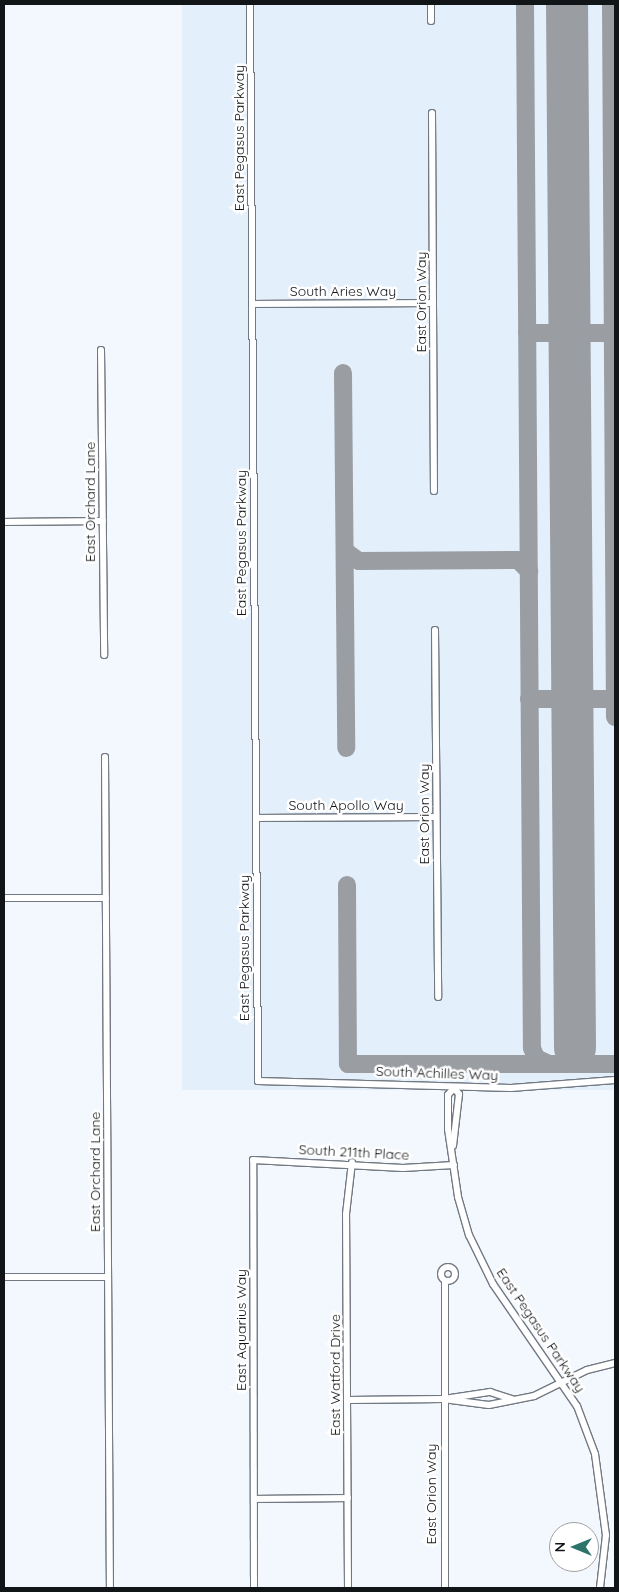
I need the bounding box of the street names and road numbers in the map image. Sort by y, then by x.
street label: East Pegasus Parkway [231,65,247,211]
street label: East Orion Way [413,252,429,352]
street label: South Aries Way [290,283,396,299]
street label: East Orchard Lane [82,442,98,562]
street label: East Pegasus Parkway [233,470,249,616]
street label: East Orion Way [416,764,432,864]
street label: South Apollo Way [288,797,404,813]
street label: East Pegasus Parkway [236,875,252,1021]
street label: South Achilles Way [375,1062,499,1084]
street label: East Orchard Lane [87,1112,103,1232]
street label: South 211th Place [298,1141,410,1163]
street label: East Pegasus Parkway [493,1265,589,1395]
street label: East Aquarius Way [233,1269,249,1391]
street label: East Watford Drive [327,1314,343,1436]
street label: East Orion Way [423,1444,439,1544]

